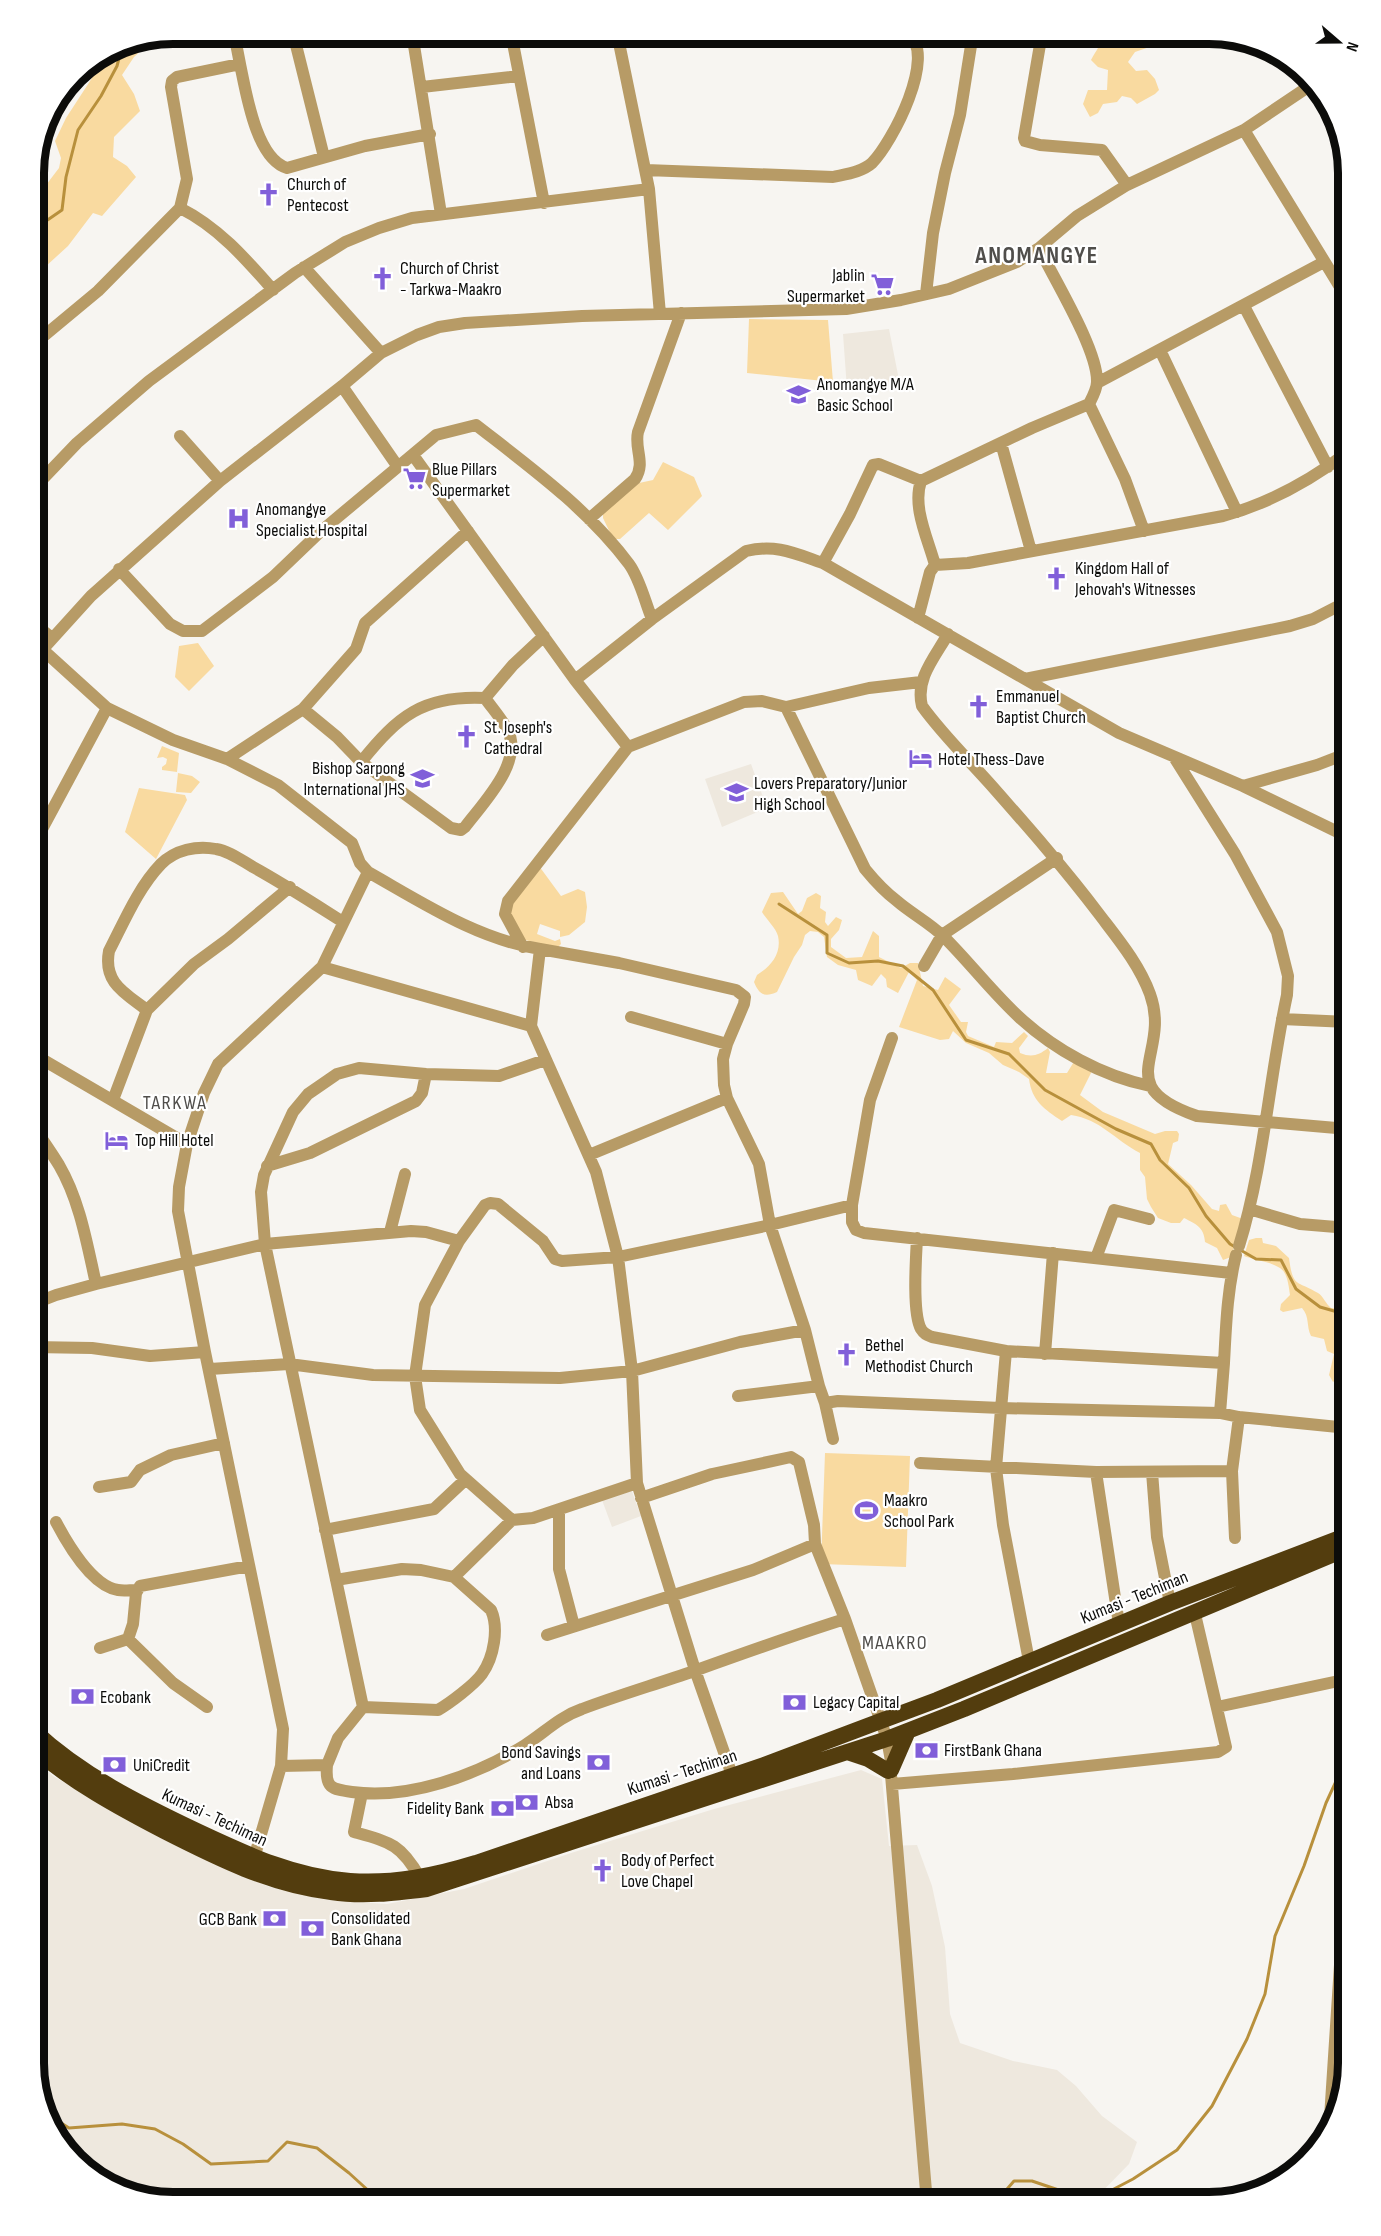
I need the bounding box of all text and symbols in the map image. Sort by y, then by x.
north arrow [1309,12,1369,72]
text: N [1341,39,1362,54]
place label: Church of Pentecost [287,174,349,216]
church icon: Church of Pentecost [256,181,282,207]
district label: ANOMANGYE [974,241,1099,270]
place label: Church of Christ - Tarkwa-Maakro [400,258,502,300]
church icon: Church of Christ - Tarkwa-Maakro [369,265,395,291]
place label: Jablin Supermarket [787,265,866,307]
supermarket icon: Jablin Supermarket [870,272,896,298]
place label: Anomangye M/A Basic School [816,374,914,416]
school or university icon: Anomangye M/A Basic School [786,381,812,407]
place label: Blue Pillars Supermarket [432,459,511,501]
supermarket icon: Blue Pillars Supermarket [401,466,427,492]
place label: Anomangye Specialist Hospital [255,499,367,541]
hospital icon: Anomangye Specialist Hospital [225,506,251,532]
place label: Kingdom Hall of Jehovah's Witnesses [1074,558,1196,600]
church icon: Kingdom Hall of Jehovah's Witnesses [1044,565,1070,591]
place label: Emmanuel Baptist Church [996,686,1086,728]
church icon: Emmanuel Baptist Church [965,693,991,719]
place label: St. Joseph's Cathedral [484,717,552,759]
church icon: St. Joseph's Cathedral [453,724,479,750]
hotel icon: Hotel Thess-Dave [907,746,933,772]
place label: Hotel Thess-Dave [938,749,1044,770]
place label: Bishop Sarpong International JHS [303,758,405,800]
school or university icon: Bishop Sarpong International JHS [410,765,436,791]
place label: Lovers Preparatory/Junior High School [754,773,907,815]
school or university icon: Lovers Preparatory/Junior High School [723,780,749,806]
district label: TARKWA [143,1091,207,1115]
hotel icon: Top Hill Hotel [104,1127,130,1153]
place label: Top Hill Hotel [135,1130,214,1151]
place label: Bethel Methodist Church [865,1335,973,1377]
church icon: Bethel Methodist Church [834,1342,860,1368]
place label: Maakro School Park [884,1490,954,1532]
sports icon: Maakro School Park [853,1497,879,1523]
street label: Kumasi - Techiman [1077,1566,1191,1629]
district label: MAAKRO [862,1631,928,1655]
bank icon: Ecobank [69,1684,95,1710]
place label: Ecobank [100,1687,151,1708]
bank icon: Legacy Capital [782,1689,808,1715]
place label: Legacy Capital [813,1692,899,1713]
bank icon: FirstBank Ghana [913,1737,939,1763]
place label: FirstBank Ghana [944,1740,1042,1761]
place label: Bond Savings and Loans [501,1742,581,1784]
street label: Kumasi - Techiman [625,1745,740,1800]
bank icon: Bond Savings and Loans [586,1749,612,1775]
bank icon: UniCredit [102,1752,128,1778]
place label: UniCredit [133,1755,191,1776]
street label: Kumasi - Techiman [159,1784,271,1851]
bank icon: Absa [514,1789,540,1815]
place label: Absa [544,1792,574,1813]
bank icon: Fidelity Bank [489,1795,515,1821]
place label: Fidelity Bank [407,1798,484,1819]
place label: Body of Perfect Love Chapel [621,1850,715,1892]
church icon: Body of Perfect Love Chapel [590,1857,616,1883]
bank icon: GCB Bank [262,1906,288,1932]
place label: Consolidated Bank Ghana [331,1908,410,1950]
place label: GCB Bank [199,1909,257,1930]
bank icon: Consolidated Bank Ghana [300,1915,326,1941]

